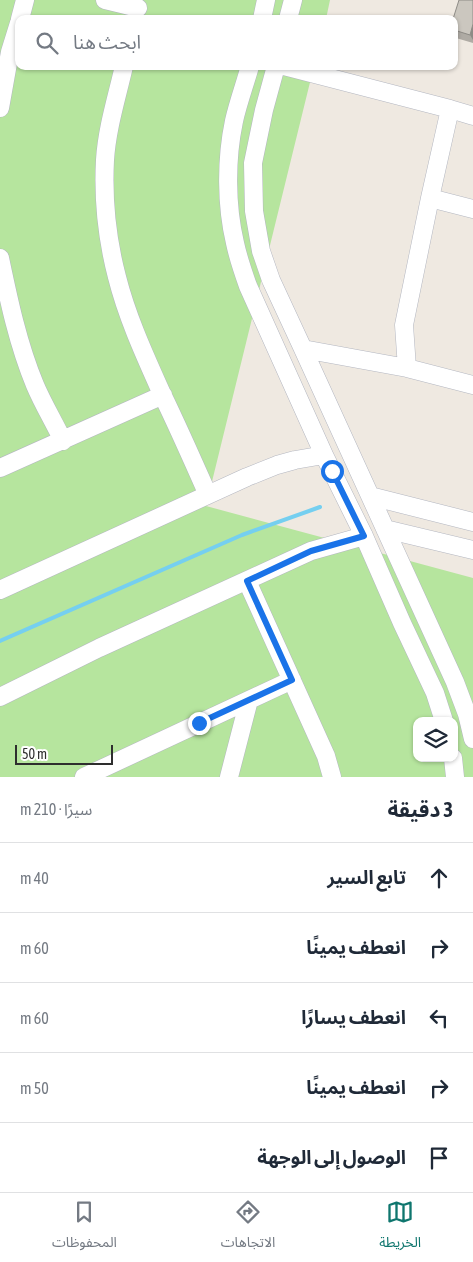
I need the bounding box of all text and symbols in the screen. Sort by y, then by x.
search box [15,15,458,70]
icon: search [33,29,61,57]
text: ابحث هنا [73,31,141,53]
route start [321,460,344,483]
route end [188,712,211,735]
map controls [413,717,458,762]
button: layers [413,717,458,762]
scale bar [15,742,112,765]
text: 50 m [22,746,47,762]
text: 3 دقيقة [387,797,453,821]
text: سيرًا · 210 m [20,800,92,818]
icon: ahead [425,864,453,892]
text: تابع السير [327,866,406,888]
text: 40 m [20,869,49,887]
icon: right [425,934,453,962]
text: انعطف يمينًا [306,936,406,958]
text: 60 m [20,939,49,957]
icon: left [425,1004,453,1032]
text: انعطف يسارًا [301,1006,406,1028]
text: 60 m [20,1009,49,1027]
icon: right [425,1074,453,1102]
text: انعطف يمينًا [306,1076,406,1098]
text: 50 m [20,1079,49,1097]
icon: arrive [425,1144,453,1172]
text: الوصول إلى الوجهة [257,1146,406,1168]
tab: المحفوظات [52,1198,117,1257]
tab: الاتجاهات [221,1198,275,1257]
tab: الخريطة [379,1198,421,1257]

